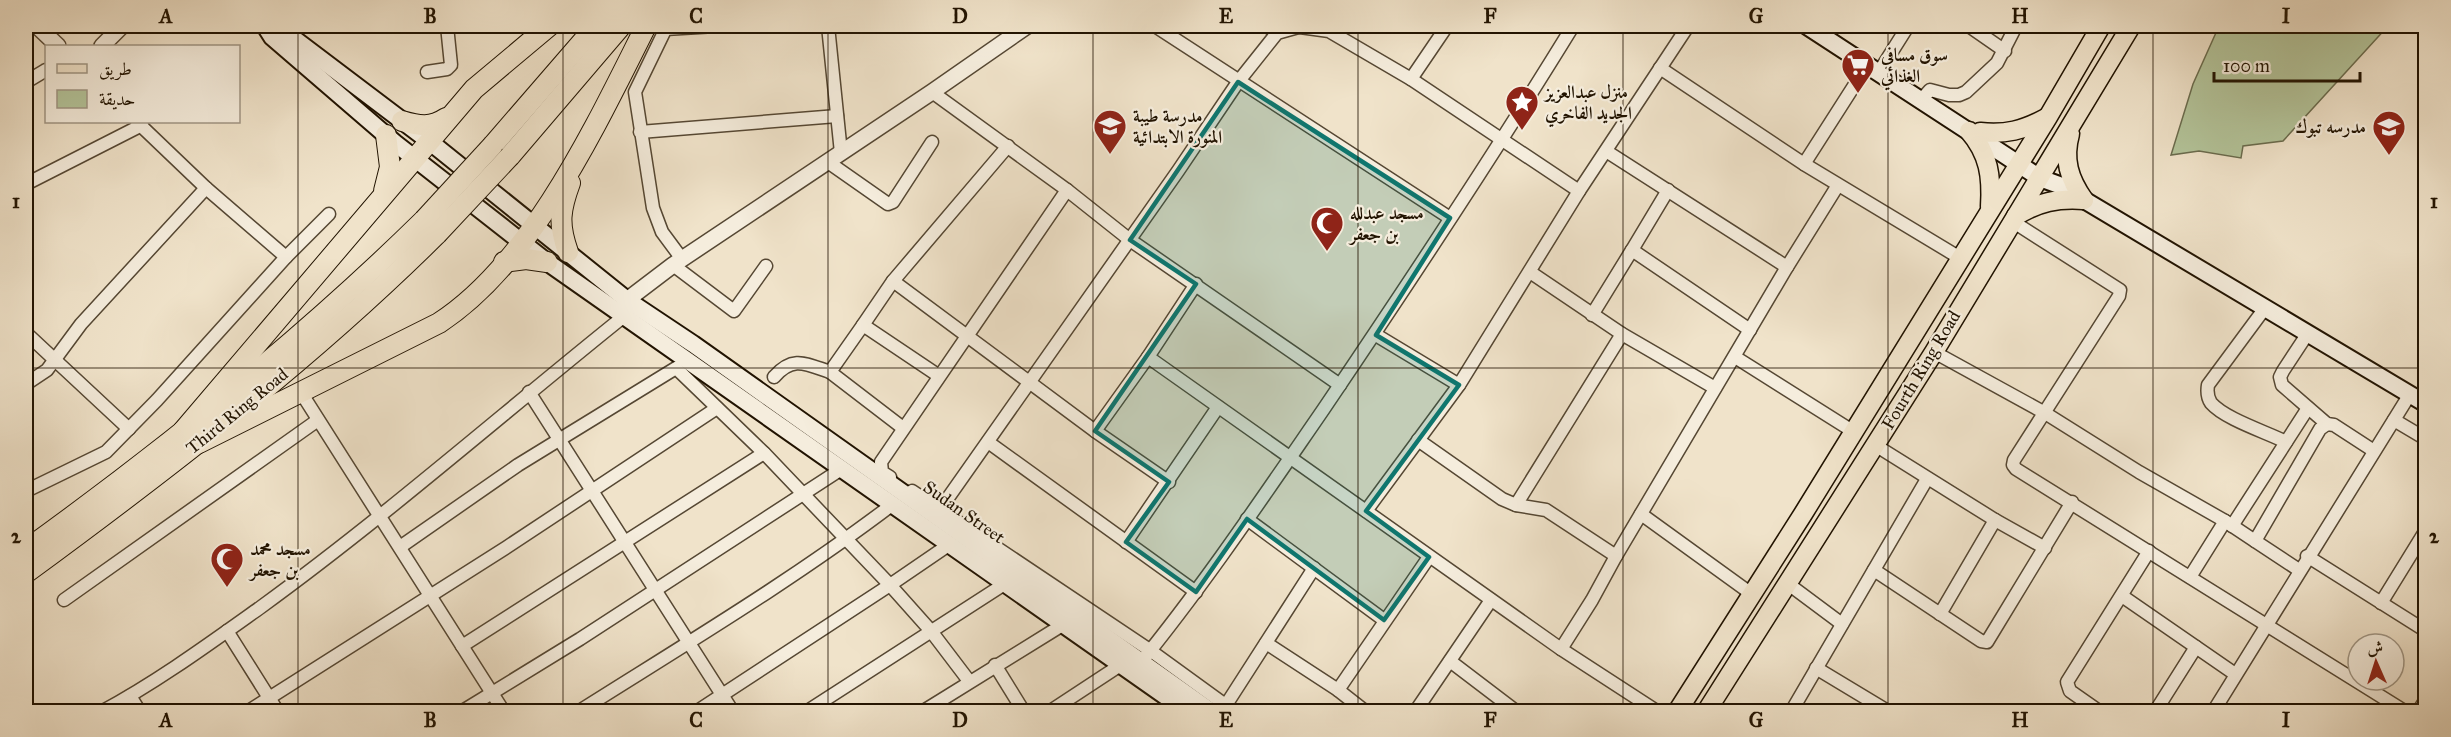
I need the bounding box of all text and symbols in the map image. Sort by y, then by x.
text: A [157,4,173,28]
text: B [423,4,437,28]
text: C [689,4,703,28]
text: D [952,4,968,28]
text: E [1219,4,1234,28]
text: F [1483,4,1497,28]
text: G [1749,4,1764,28]
text: H [2011,4,2029,28]
text: I [2282,4,2291,28]
place label: سوق مسافي الغذائي [1880,44,1948,91]
legend [45,45,240,123]
scale bar [2214,45,2360,83]
supermarket icon: سوق مسافي الغذائي [1840,47,1876,94]
text: 100 m [2223,55,2270,77]
text: طريق [99,58,132,81]
place label: منزل عبدالعزيز الجديد الفاخري [1543,81,1632,128]
place icon: منزل عبدالعزيز الجديد الفاخري [1504,84,1540,131]
text: حديقة [99,88,135,110]
place label: مدرسة طيبة المنورة الابتدائية [1133,105,1222,148]
school or university icon: مدرسة طيبة المنورة الابتدائية [1092,108,1128,155]
school or university icon: مدرسه تبوك [2371,109,2407,156]
place label: مدرسه تبوك [2296,116,2366,138]
text: 1 [12,189,20,213]
text: 1 [2430,189,2438,213]
place label: مسجد عبدلله بن جعفر [1348,202,1424,246]
mosque icon: مسجد عبدلله بن جعفر [1309,205,1345,252]
street label: Fourth Ring Road [1877,306,1966,434]
street label: Third Ring Road [182,363,293,460]
street label: Sudan Street [919,476,1010,549]
text: 2 [11,524,22,548]
text: 2 [2429,524,2440,548]
place label: مسجد محمد بن جعفر [248,538,311,582]
mosque icon: مسجد محمد بن جعفر [209,541,245,588]
north arrow [2346,632,2406,692]
text: ش [2367,638,2384,657]
text: A [157,708,173,732]
text: B [423,708,437,732]
text: C [689,708,703,732]
text: D [952,708,968,732]
text: E [1219,708,1234,732]
text: F [1483,708,1497,732]
text: G [1749,708,1764,732]
text: H [2011,708,2029,732]
text: I [2282,708,2291,732]

